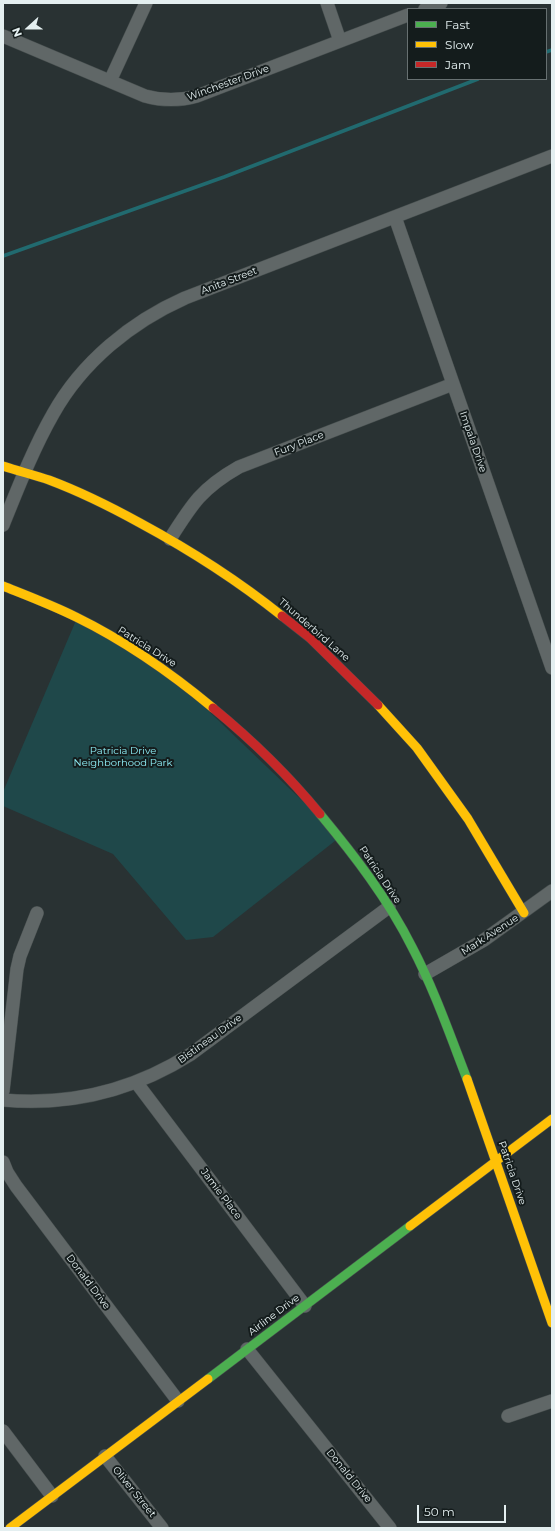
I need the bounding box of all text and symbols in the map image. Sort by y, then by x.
north arrow [8,8,48,48]
legend [407,8,547,80]
text: Fast [445,17,470,32]
text: N [9,26,25,39]
text: Slow [445,37,474,52]
text: Jam [445,57,471,72]
street label: Winchester Drive [185,63,271,103]
street label: Anita Street [199,265,259,297]
street label: Impala Drive [457,410,489,474]
street label: Fury Place [272,429,326,459]
street label: Thunderbird Lane [276,596,352,664]
street label: Patricia Drive [116,624,178,670]
park label: Patricia Drive Neighborhood Park [74,745,172,768]
street label: Patricia Drive [356,844,404,906]
street label: Mark Avenue [459,912,521,958]
street label: Bistineau Drive [176,1012,244,1066]
street label: Patricia Drive [495,1140,529,1206]
street label: Jamie Place [198,1166,244,1222]
street label: Donald Drive [64,1252,112,1312]
street label: Airline Drive [246,1292,302,1338]
street label: Donald Drive [324,1447,374,1505]
street label: Oliver Street [110,1464,158,1520]
scale bar [419,1497,508,1523]
text: 50 m [424,1504,455,1519]

